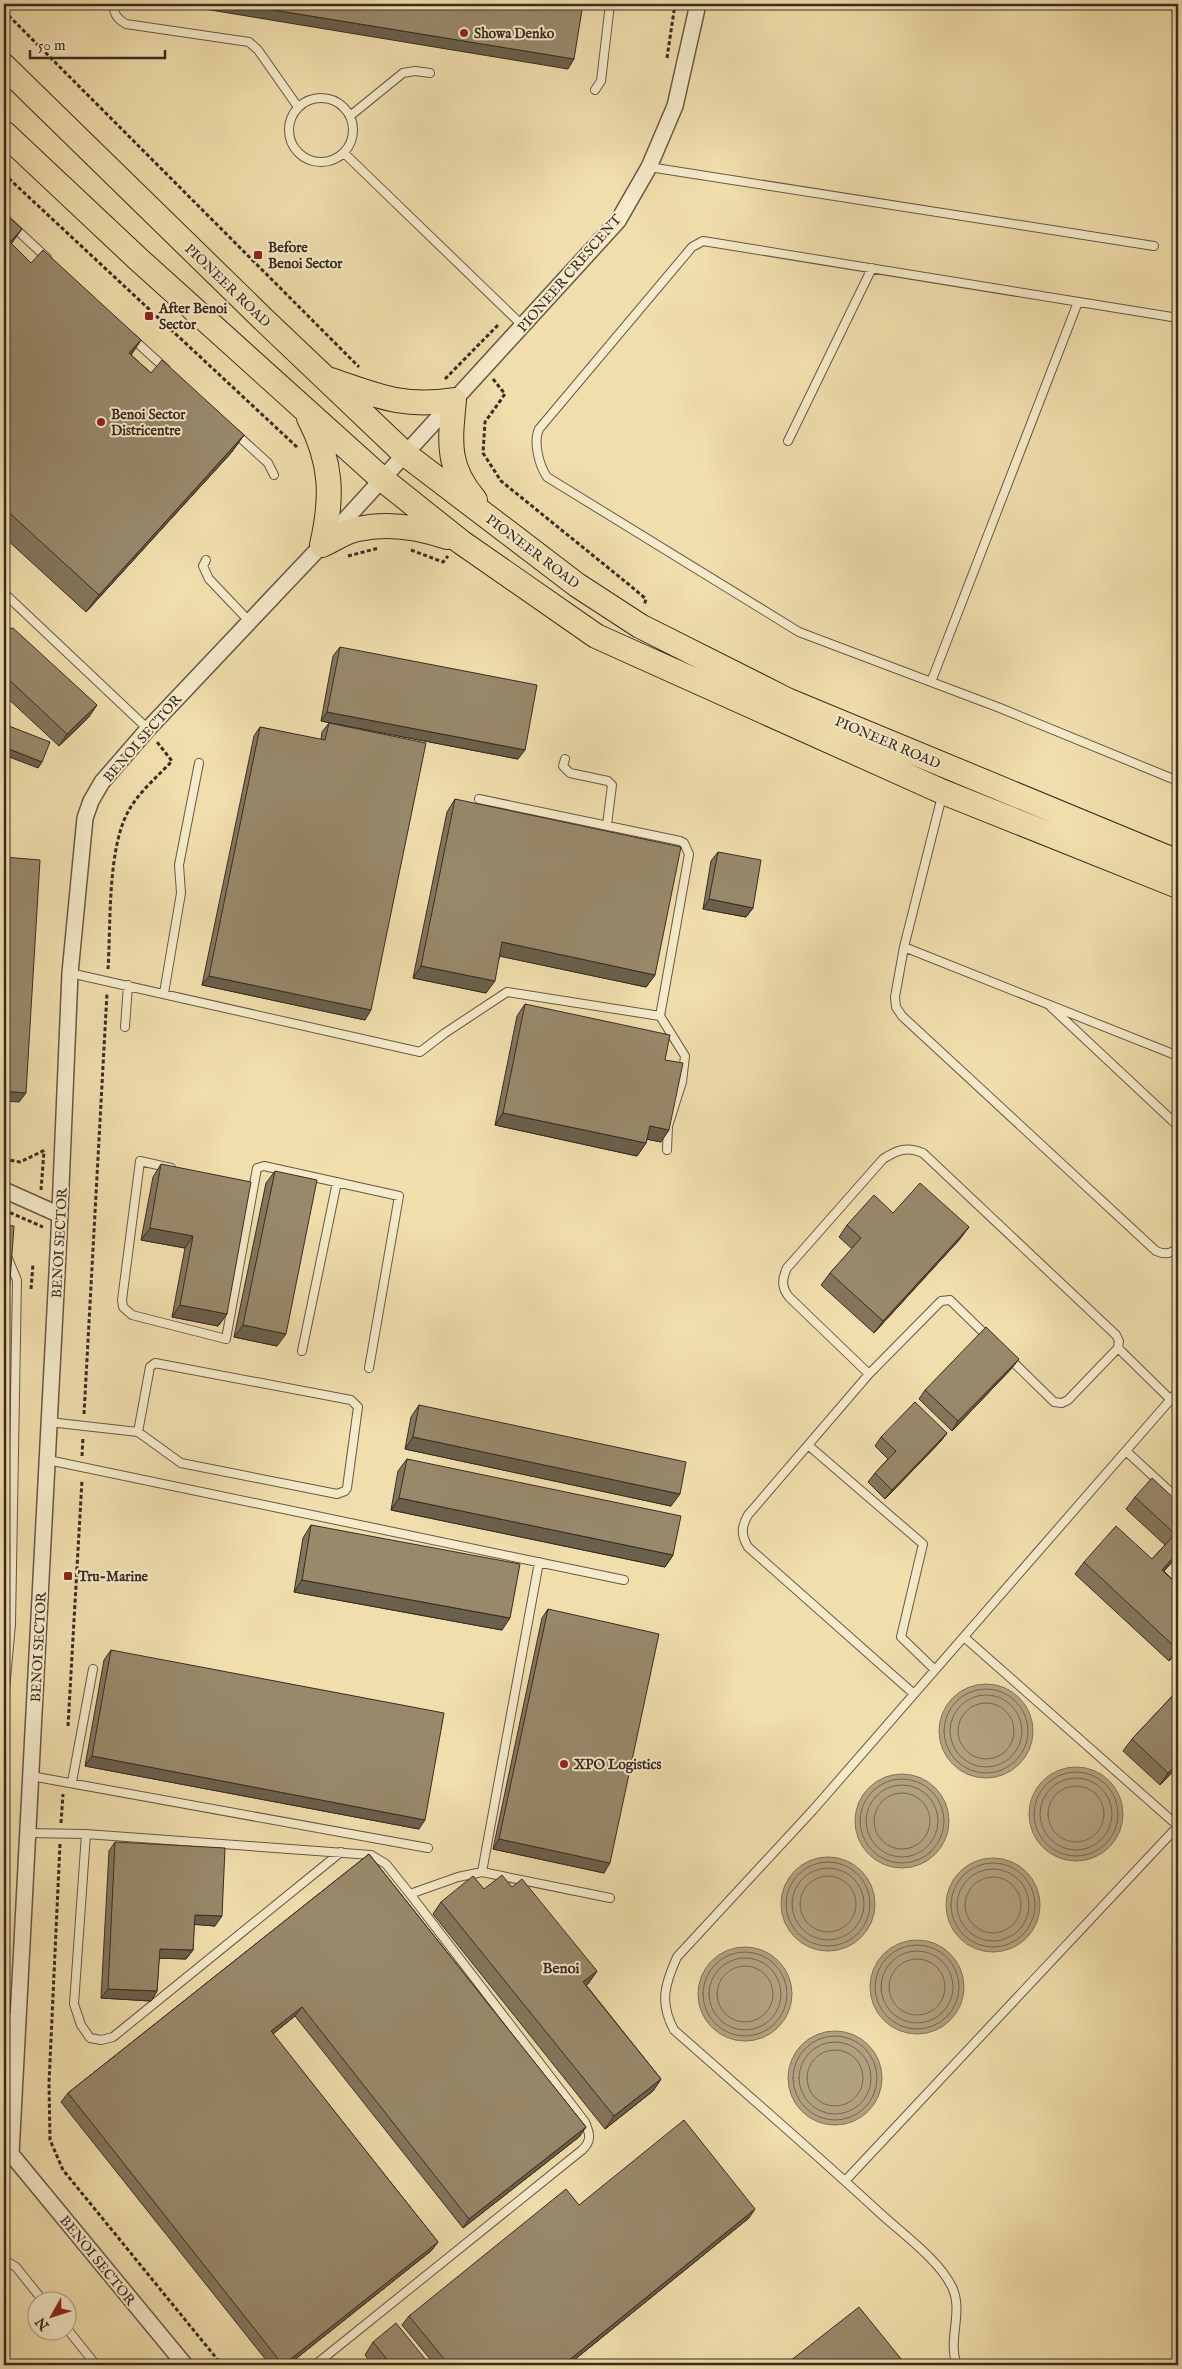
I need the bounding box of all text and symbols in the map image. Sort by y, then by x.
place label: Showa Denko [474,25,555,43]
marker: Showa Denko [458,27,470,39]
scale bar [30,28,165,60]
text: 50 m [38,36,66,55]
street label: PIONEER CRESCENT [514,211,626,336]
place label: Before Benoi Sector [268,239,343,273]
street label: PIONEER ROAD [180,240,274,331]
marker: Before Benoi Sector [252,249,264,261]
place label: After Benoi Sector [158,300,228,334]
marker: After Benoi Sector [143,310,155,322]
place label: Benoi Sector Districentre [111,406,186,440]
marker: Benoi Sector Districentre [95,416,107,428]
street label: PIONEER ROAD [482,511,583,593]
street label: BENOI SECTOR [100,691,186,786]
street label: PIONEER ROAD [832,713,943,773]
street label: BENOI SECTOR [48,1187,72,1299]
place label: Tru-Marine [77,1568,149,1586]
marker: Tru-Marine [62,1570,74,1582]
street label: BENOI SECTOR [27,1591,51,1703]
place label: XPO Logistics [573,1756,661,1774]
marker: XPO Logistics [558,1758,570,1770]
district label: Benoi [543,1959,579,1978]
street label: BENOI SECTOR [55,2212,139,2310]
north arrow [28,2292,78,2342]
text: N [32,2313,54,2335]

